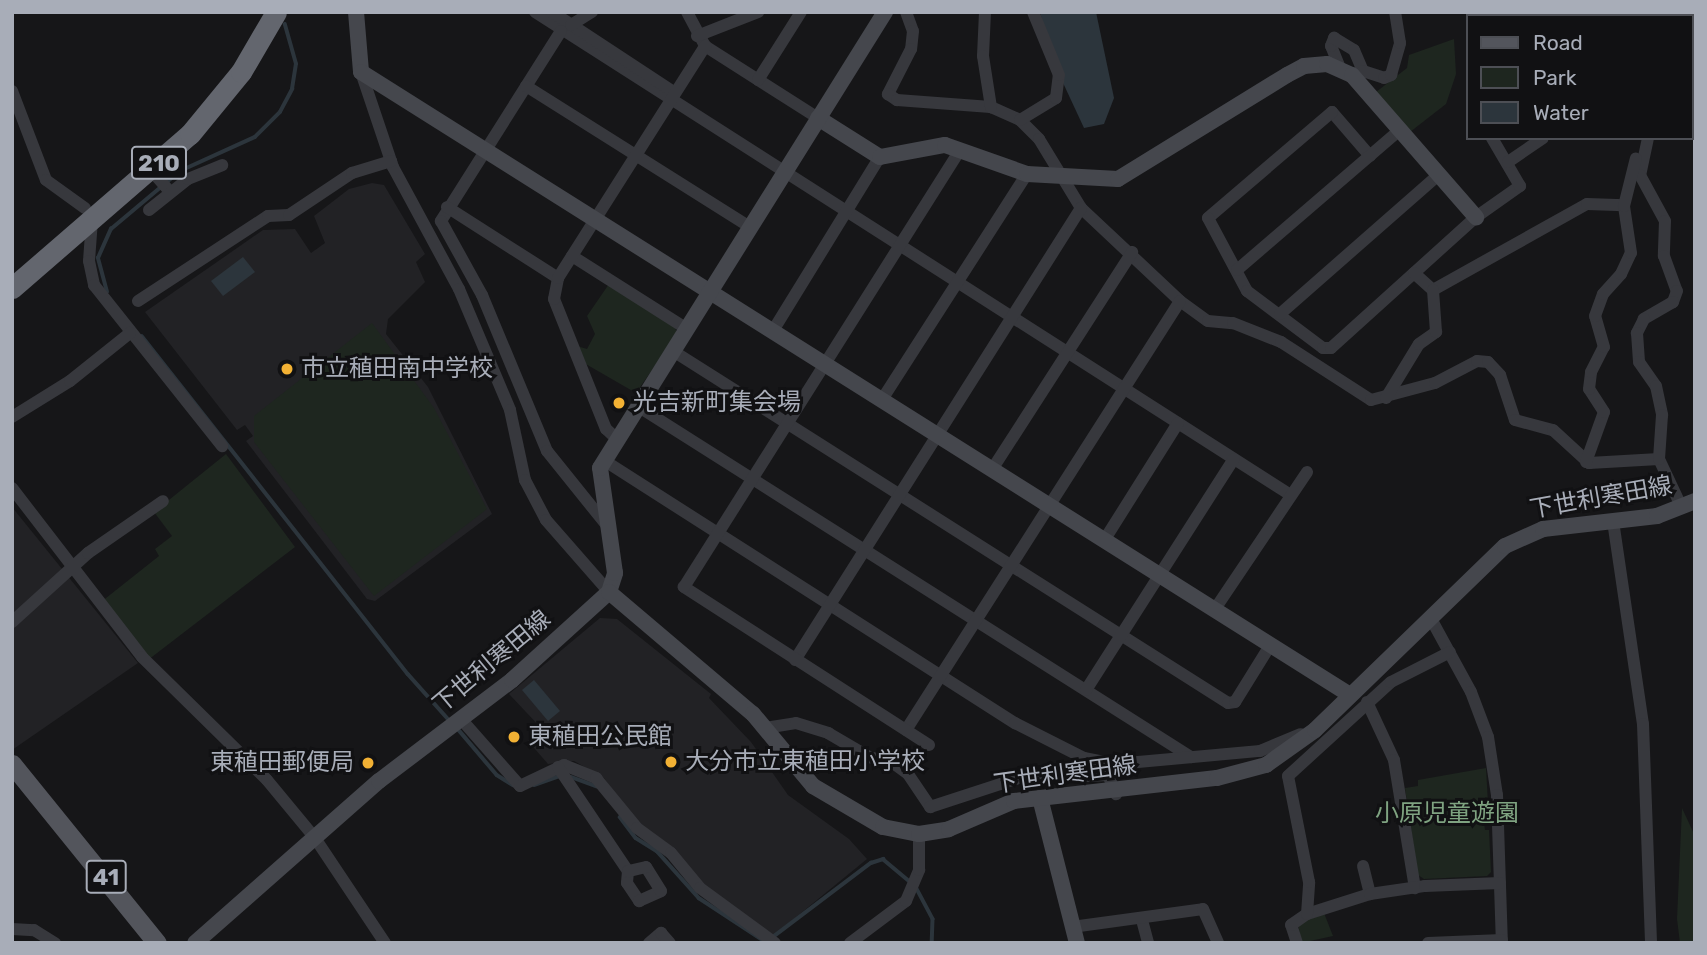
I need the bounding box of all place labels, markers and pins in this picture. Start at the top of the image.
place label: 市立稙田南中学校 [301,355,493,383]
marker: 市立稙田南中学校 [279,361,295,377]
place label: 光吉新町集会場 [633,389,801,417]
marker: 光吉新町集会場 [611,395,627,411]
place label: 東稙田公民館 [528,723,672,751]
marker: 東稙田公民館 [506,729,522,745]
place label: 大分市立東稙田小学校 [685,748,925,776]
place label: 東稙田郵便局 [210,749,354,777]
marker: 大分市立東稙田小学校 [663,754,679,770]
marker: 東稙田郵便局 [360,755,376,771]

